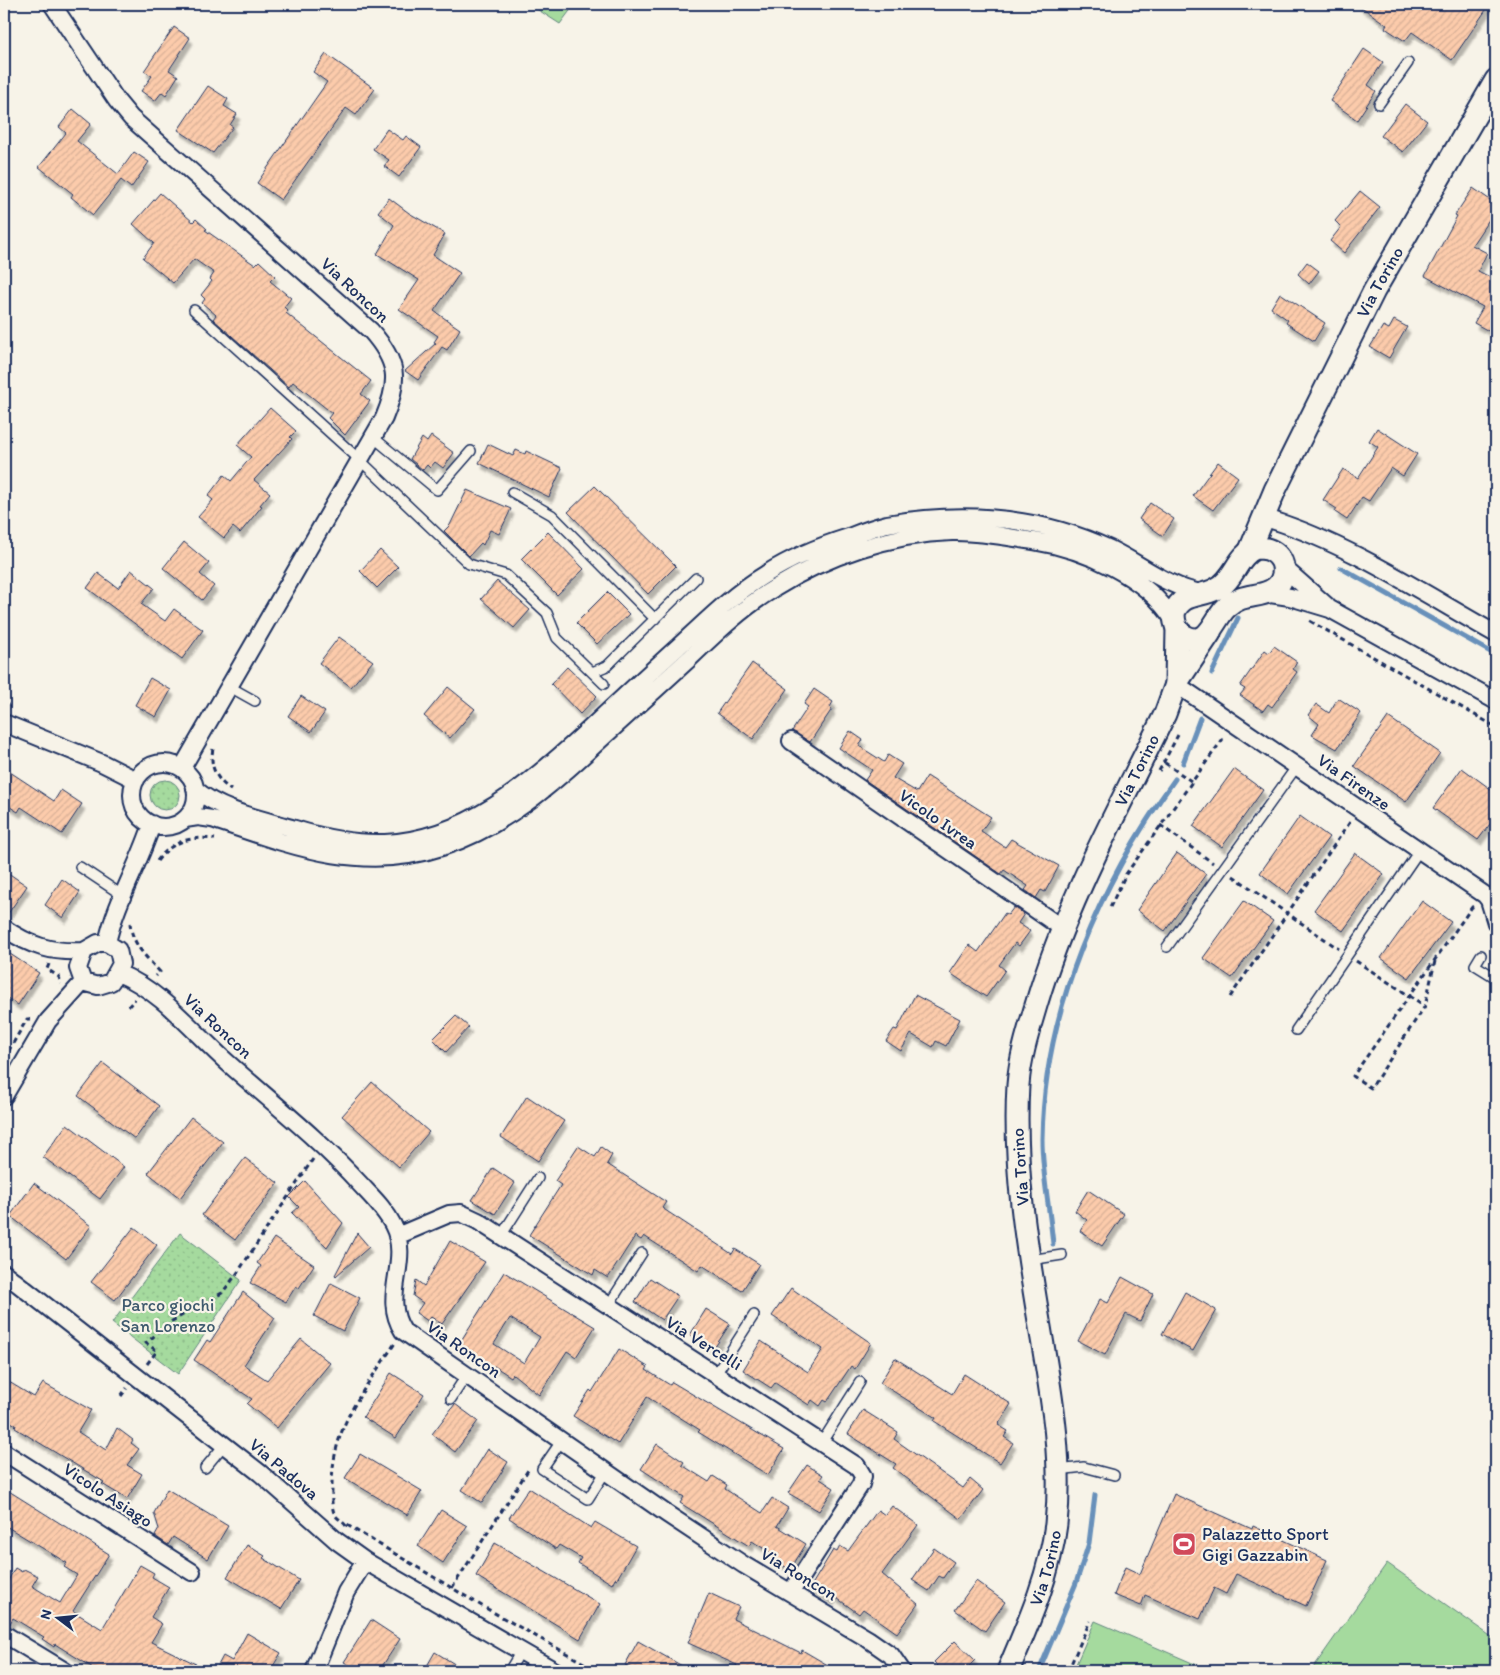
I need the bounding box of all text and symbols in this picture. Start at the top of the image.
street label: Via Torino [1352,242,1408,321]
street label: Via Roncon [316,253,394,327]
street label: Via Torino [1110,731,1164,810]
street label: Via Firenze [1313,749,1395,815]
street label: Vicolo Ivrea [895,784,982,854]
street label: Via Roncon [179,989,257,1063]
street label: Via Torino [1006,1127,1034,1207]
park label: Parco giochi San Lorenzo [120,1294,216,1337]
street label: Via Vercelli [662,1311,746,1375]
street label: Via Roncon [422,1315,506,1383]
street label: Via Padova [245,1434,323,1505]
street label: Vicolo Asiago [59,1458,157,1532]
place label: Palazzetto Sport Gigi Gazzabin [1202,1523,1329,1566]
street label: Via Torino [1025,1528,1066,1609]
sports icon: Palazzetto Sport Gigi Gazzabin [1171,1531,1197,1557]
street label: Via Roncon [756,1542,842,1606]
north arrow [32,1592,82,1642]
text: N [37,1608,55,1621]

